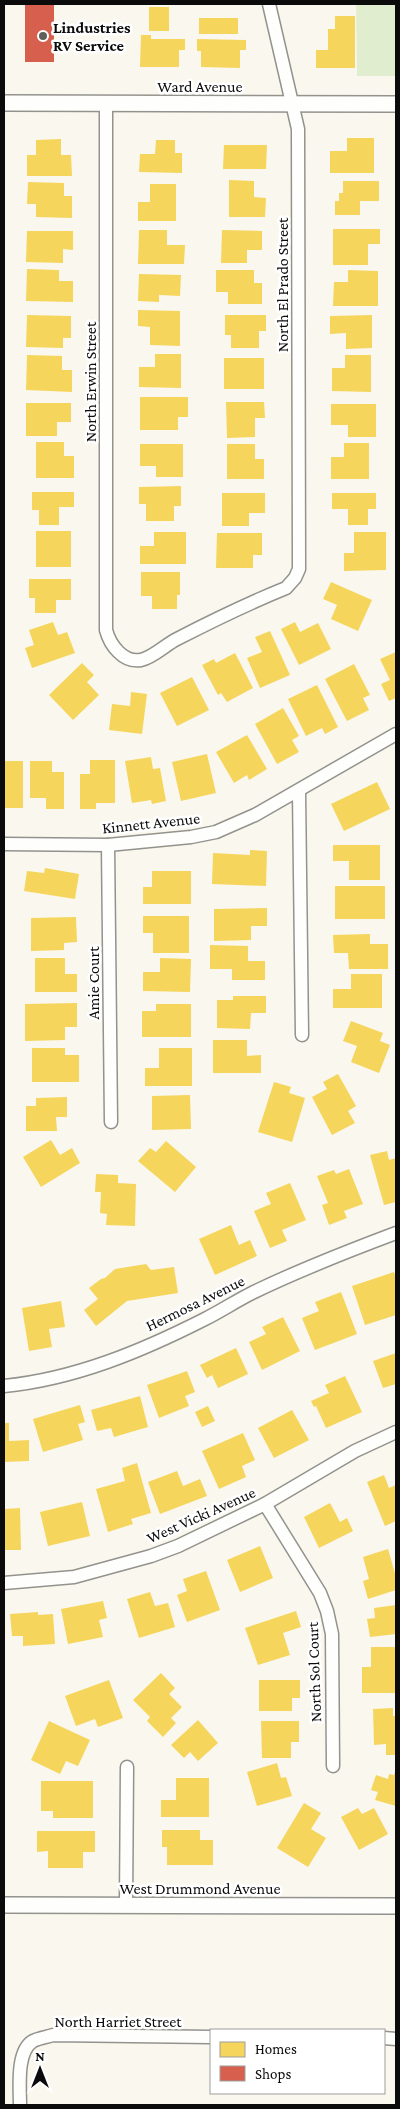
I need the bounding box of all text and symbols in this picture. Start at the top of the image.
place label: Lindustries RV Service [53,19,131,54]
marker: Lindustries RV Service [37,30,49,42]
street label: Ward Avenue [157,78,243,95]
street label: North El Prado Street [274,217,291,352]
street label: North Erwin Street [82,321,99,442]
street label: Kinnett Avenue [101,809,201,837]
street label: Amie Court [85,946,102,1019]
street label: Hermosa Avenue [143,1272,247,1334]
street label: West Vicki Avenue [144,1483,258,1547]
street label: North Sol Court [304,1621,324,1722]
street label: West Drummond Avenue [119,1880,281,1897]
street label: North Harriet Street [54,2013,182,2030]
legend [210,2029,385,2094]
text: Homes [255,2041,297,2057]
north arrow [15,2044,65,2094]
text: N [35,2048,45,2064]
text: Shops [255,2066,291,2083]

